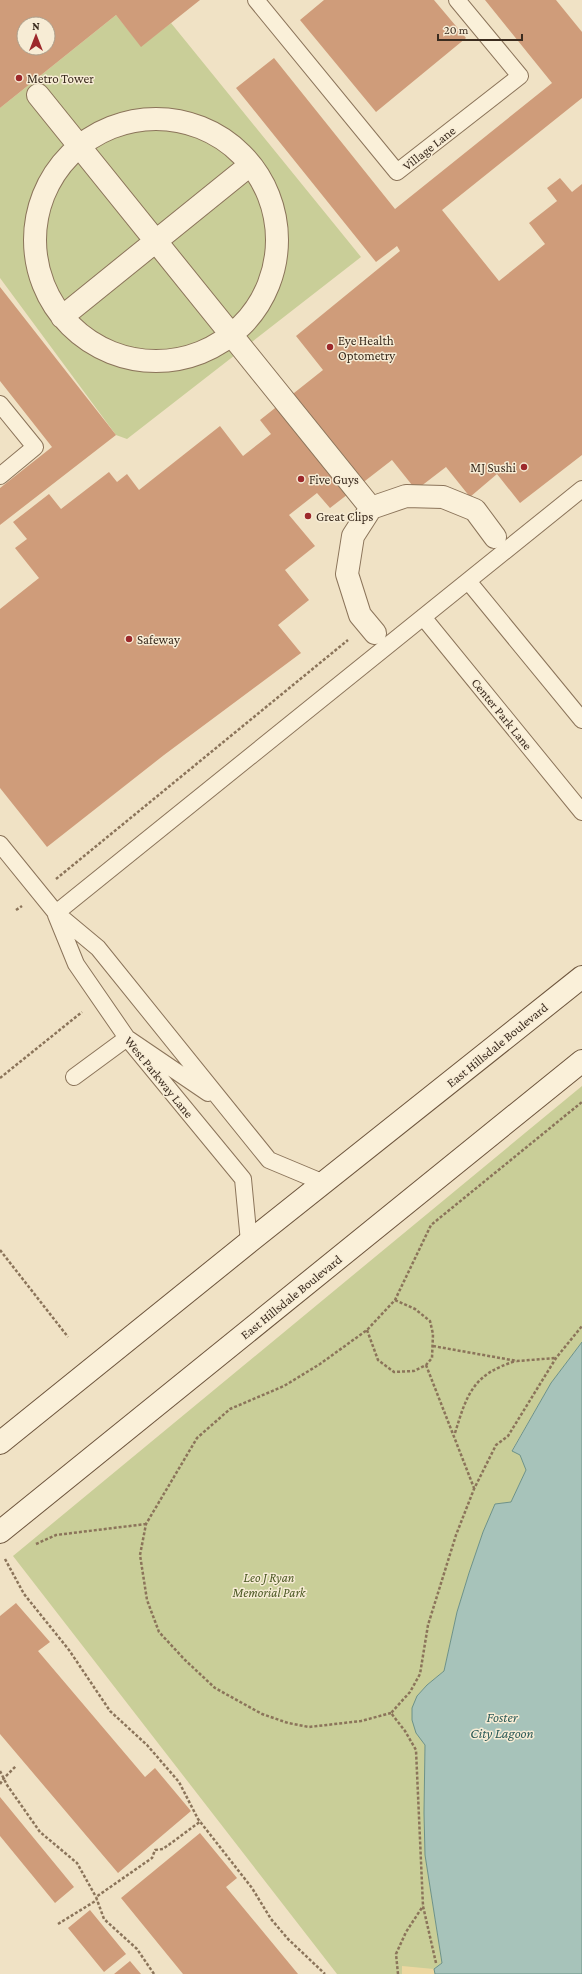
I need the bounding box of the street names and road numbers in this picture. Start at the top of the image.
street label: Village Lane [400,123,459,173]
street label: Center Park Lane [468,675,536,753]
street label: East Hillsdale Boulevard [443,999,551,1090]
street label: West Parkway Lane [121,1033,197,1121]
street label: East Hillsdale Boulevard [237,1251,345,1342]

